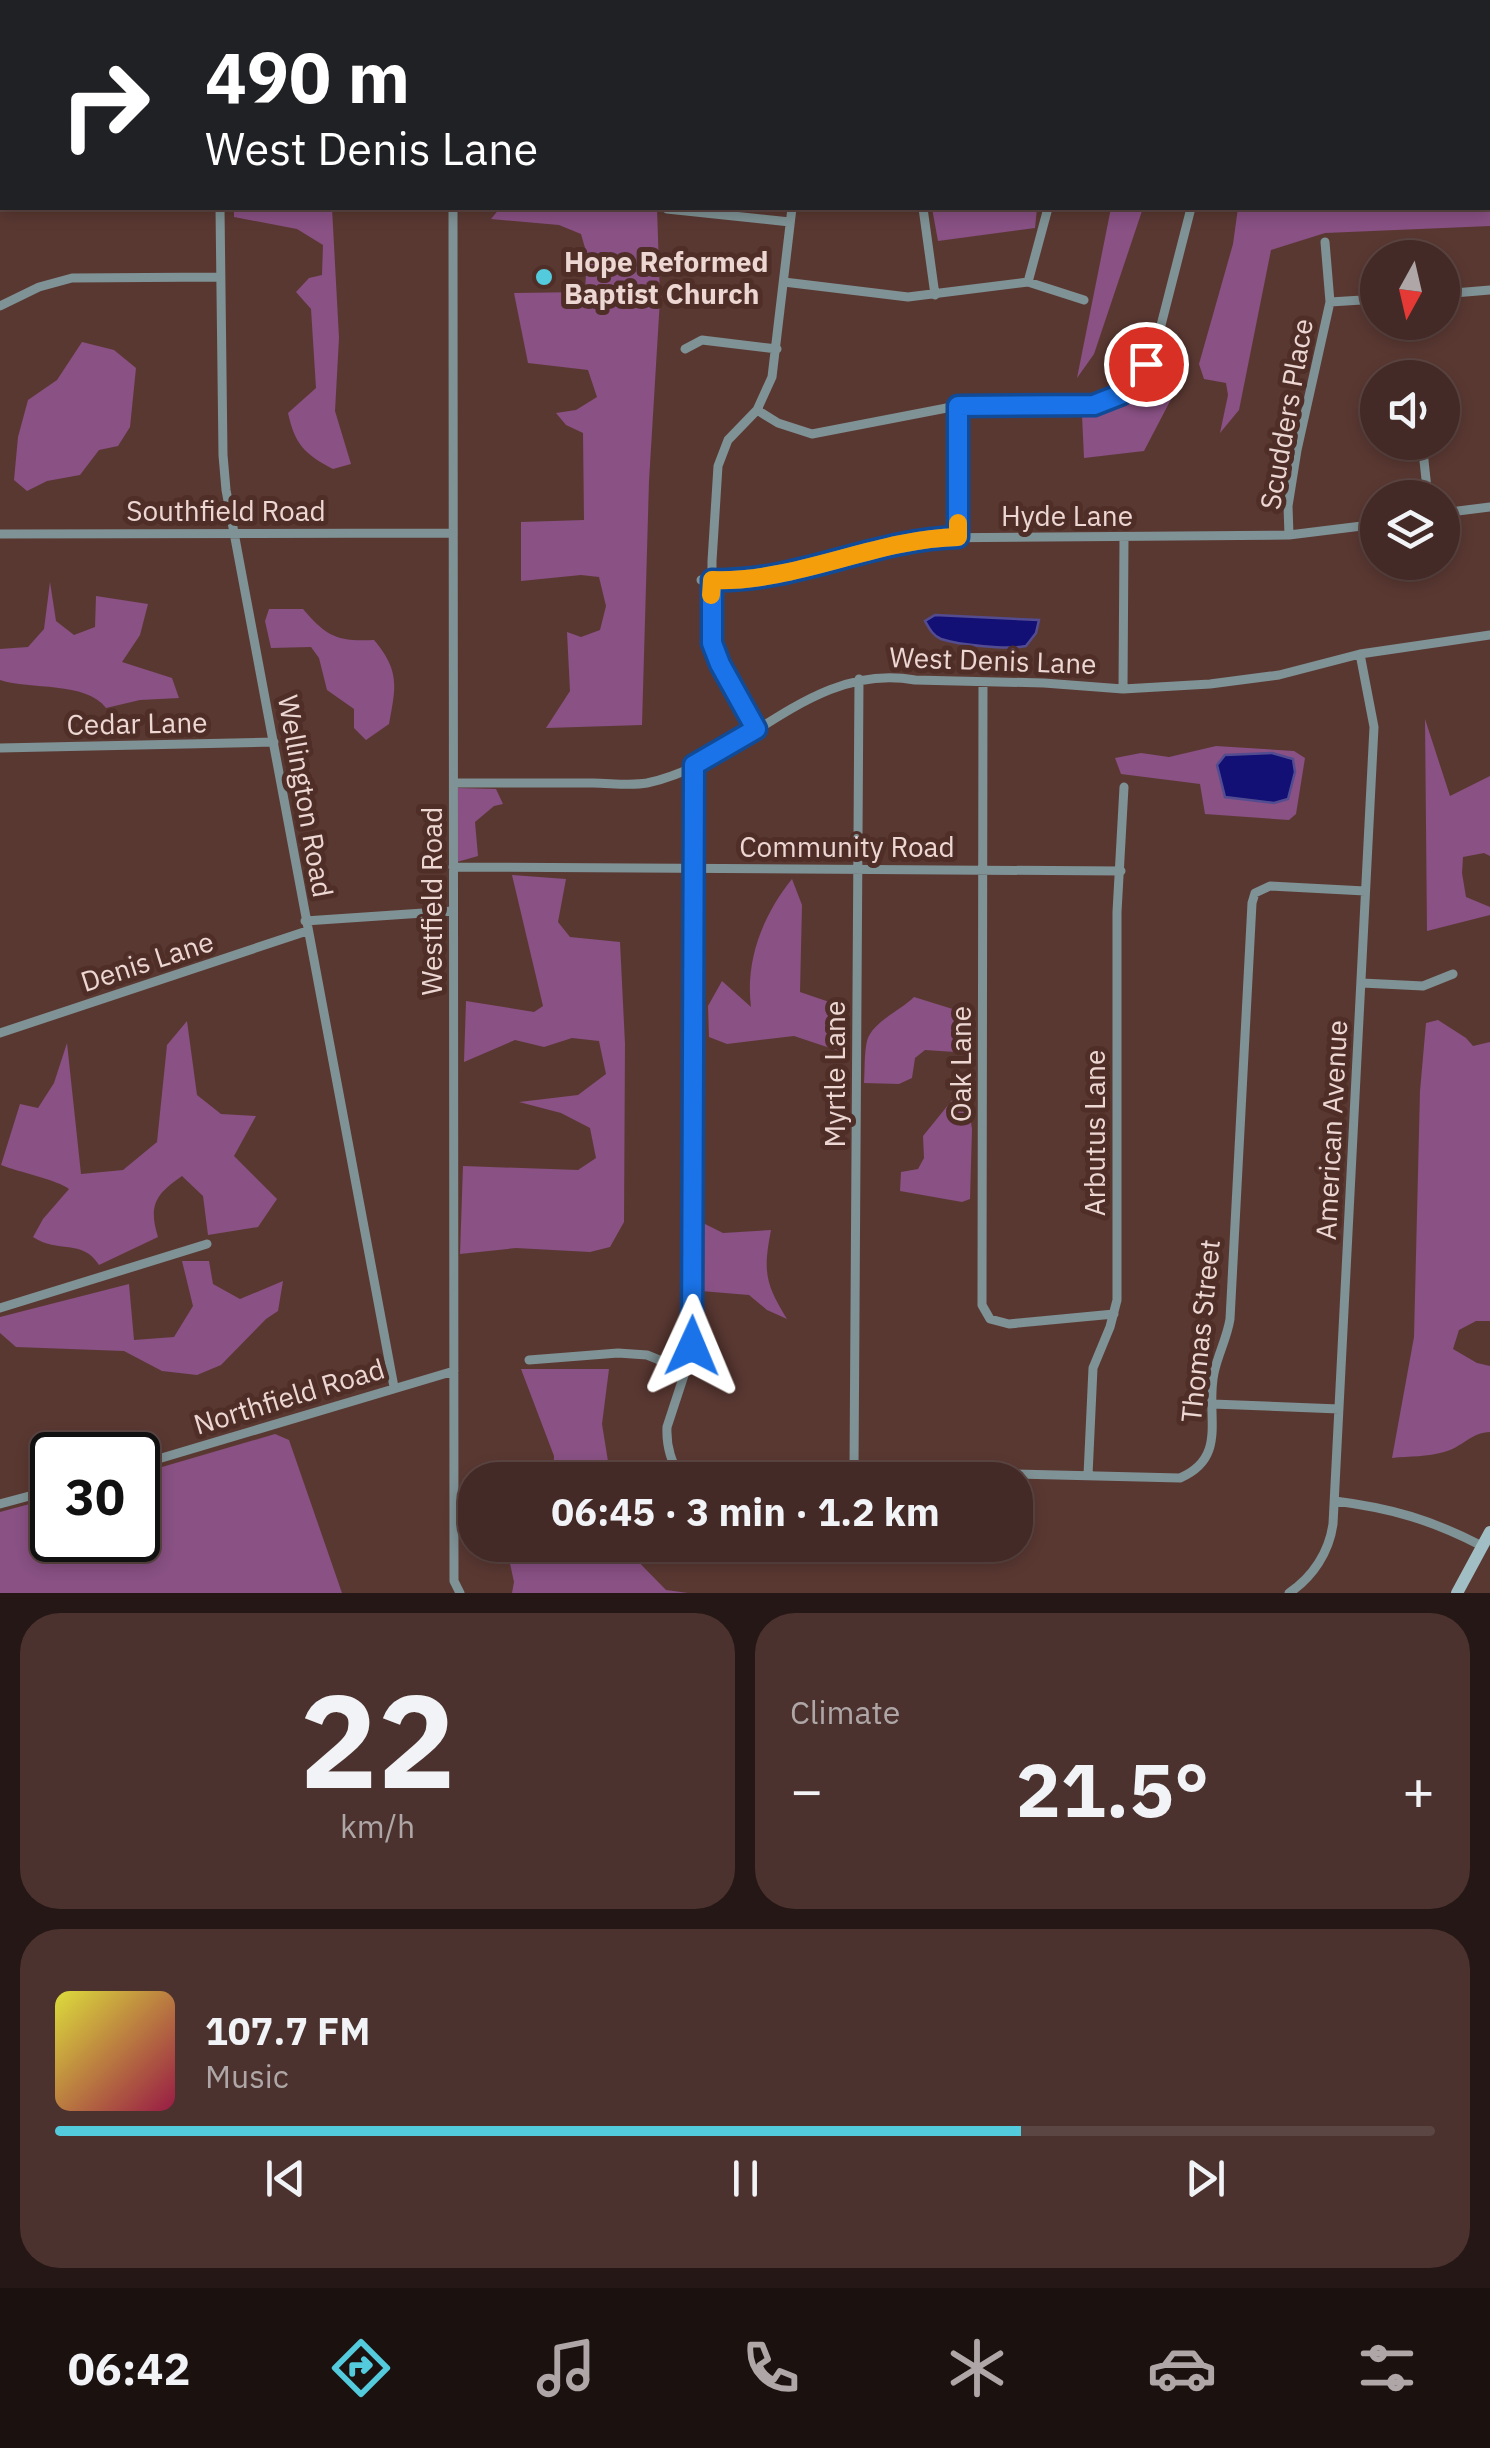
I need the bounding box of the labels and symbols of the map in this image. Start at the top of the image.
north arrow [1360,240,1460,340]
place label: Hope Reformed Baptist Church [564,243,769,312]
marker: Hope Reformed Baptist Church [533,266,555,288]
street label: Scudders Place [1251,316,1321,512]
pin [1104,322,1189,407]
street label: Southfield Road [126,492,326,529]
street label: Hyde Lane [1001,497,1133,534]
street label: West Denis Lane [889,638,1097,682]
street label: Wellington Road [270,692,342,900]
street label: Cedar Lane [66,703,208,743]
street label: Westfield Road [413,807,450,995]
street label: Community Road [739,828,955,865]
street label: Denis Lane [76,922,218,1000]
street label: Myrtle Lane [816,1001,853,1147]
street label: Oak Lane [942,1006,979,1122]
street label: American Avenue [1307,1019,1355,1241]
street label: Arbutus Lane [1076,1050,1113,1216]
street label: Thomas Street [1172,1238,1228,1424]
position arrow [640,1294,744,1398]
street label: Northfield Road [189,1349,389,1443]
speed limit sign: 30 [30,1432,160,1562]

